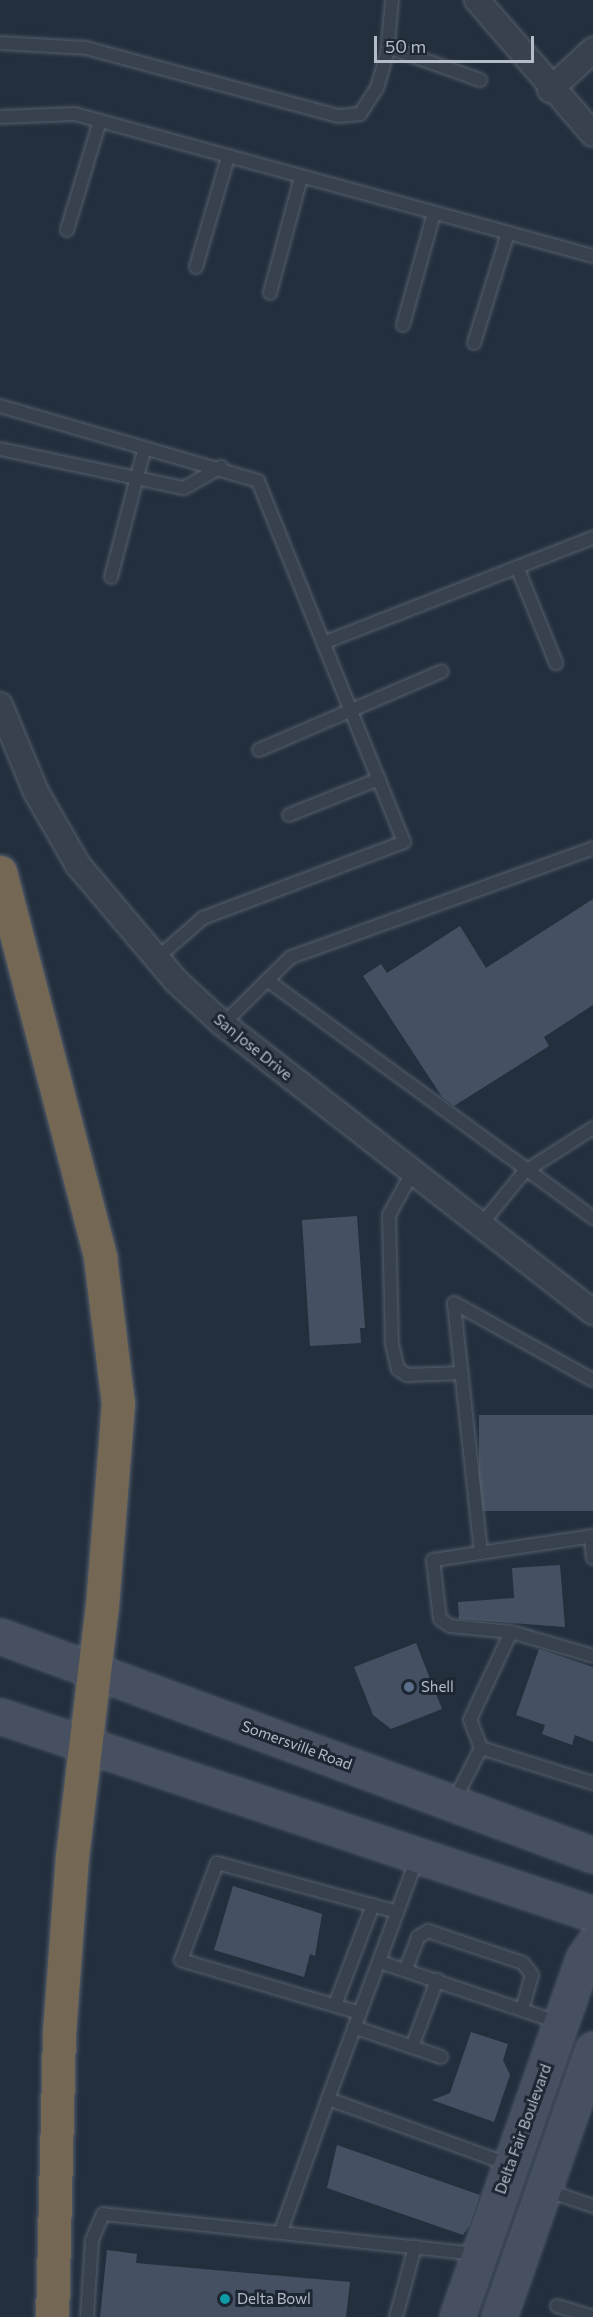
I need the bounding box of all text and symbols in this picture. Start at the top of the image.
scale bar [377,24,538,62]
text: 50 m [385,35,426,57]
street label: San Jose Drive [210,1010,296,1084]
place label: Shell [421,1678,454,1696]
marker: Shell [402,1680,416,1694]
street label: Somersville Road [239,1717,355,1773]
street label: Delta Fair Boulevard [491,2062,555,2196]
place label: Delta Bowl [237,2290,311,2308]
marker: Delta Bowl [218,2292,232,2306]

